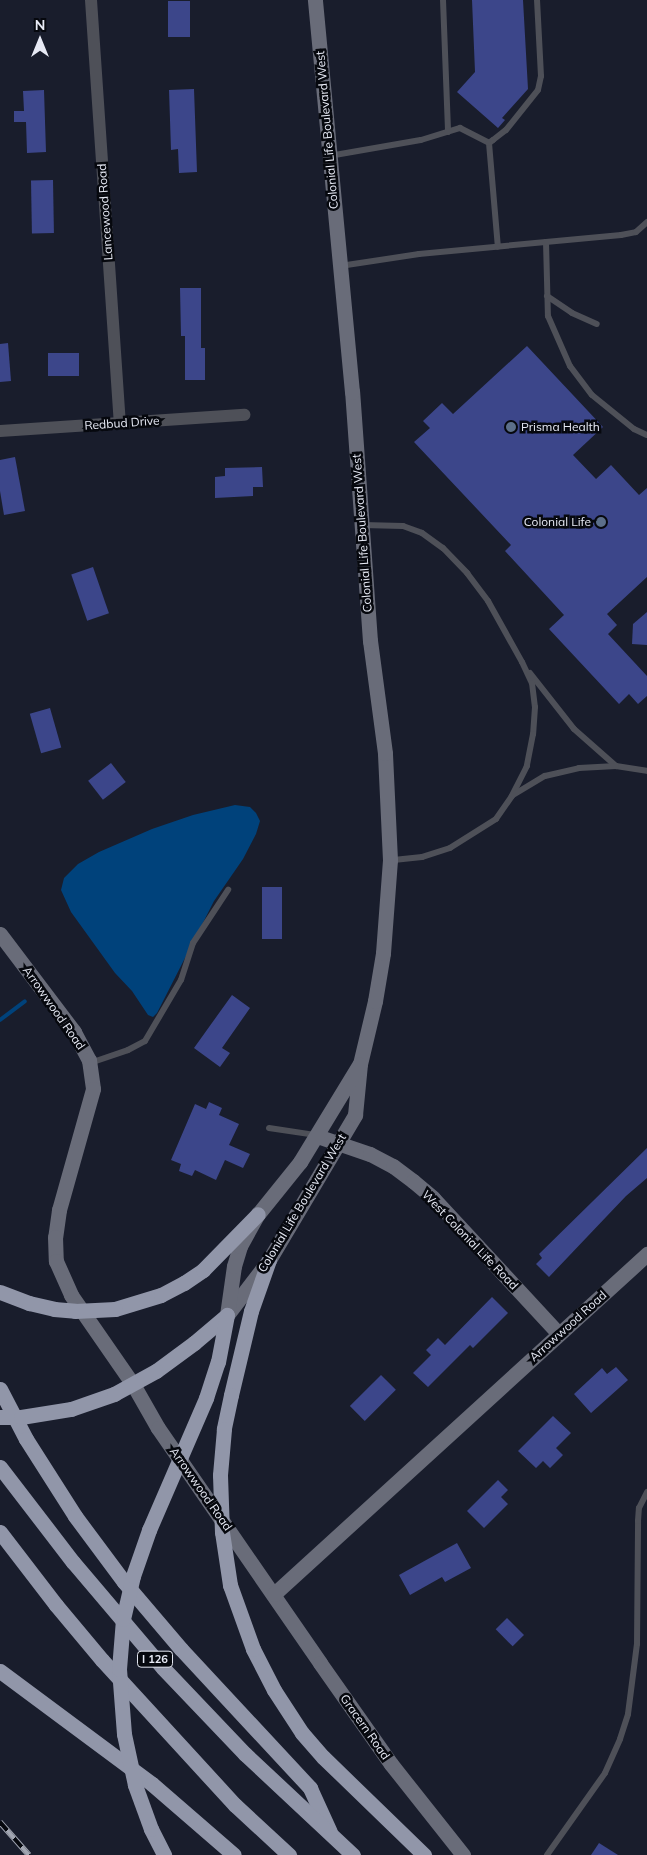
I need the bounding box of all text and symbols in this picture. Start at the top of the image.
north arrow [15,15,65,65]
text: N [35,16,45,34]
street label: Colonial Life Boulevard West [313,50,341,210]
street label: Lancewood Road [94,163,116,261]
street label: Redbud Drive [84,413,160,433]
place label: Prisma Health [521,420,600,434]
marker: Prisma Health [505,421,517,433]
street label: Colonial Life Boulevard West [349,453,375,613]
place label: Colonial Life [524,515,591,529]
marker: Colonial Life [595,516,607,528]
street label: Arrowwood Road [20,963,88,1053]
street label: Colonial Life Boulevard West [255,1131,349,1275]
street label: West Colonial Life Road [419,1187,521,1293]
street label: Arrowwood Road [527,1288,609,1364]
street label: Arrowwood Road [167,1444,235,1534]
road number: I 126 [136,1650,174,1668]
street label: Gracern Road [337,1692,393,1762]

